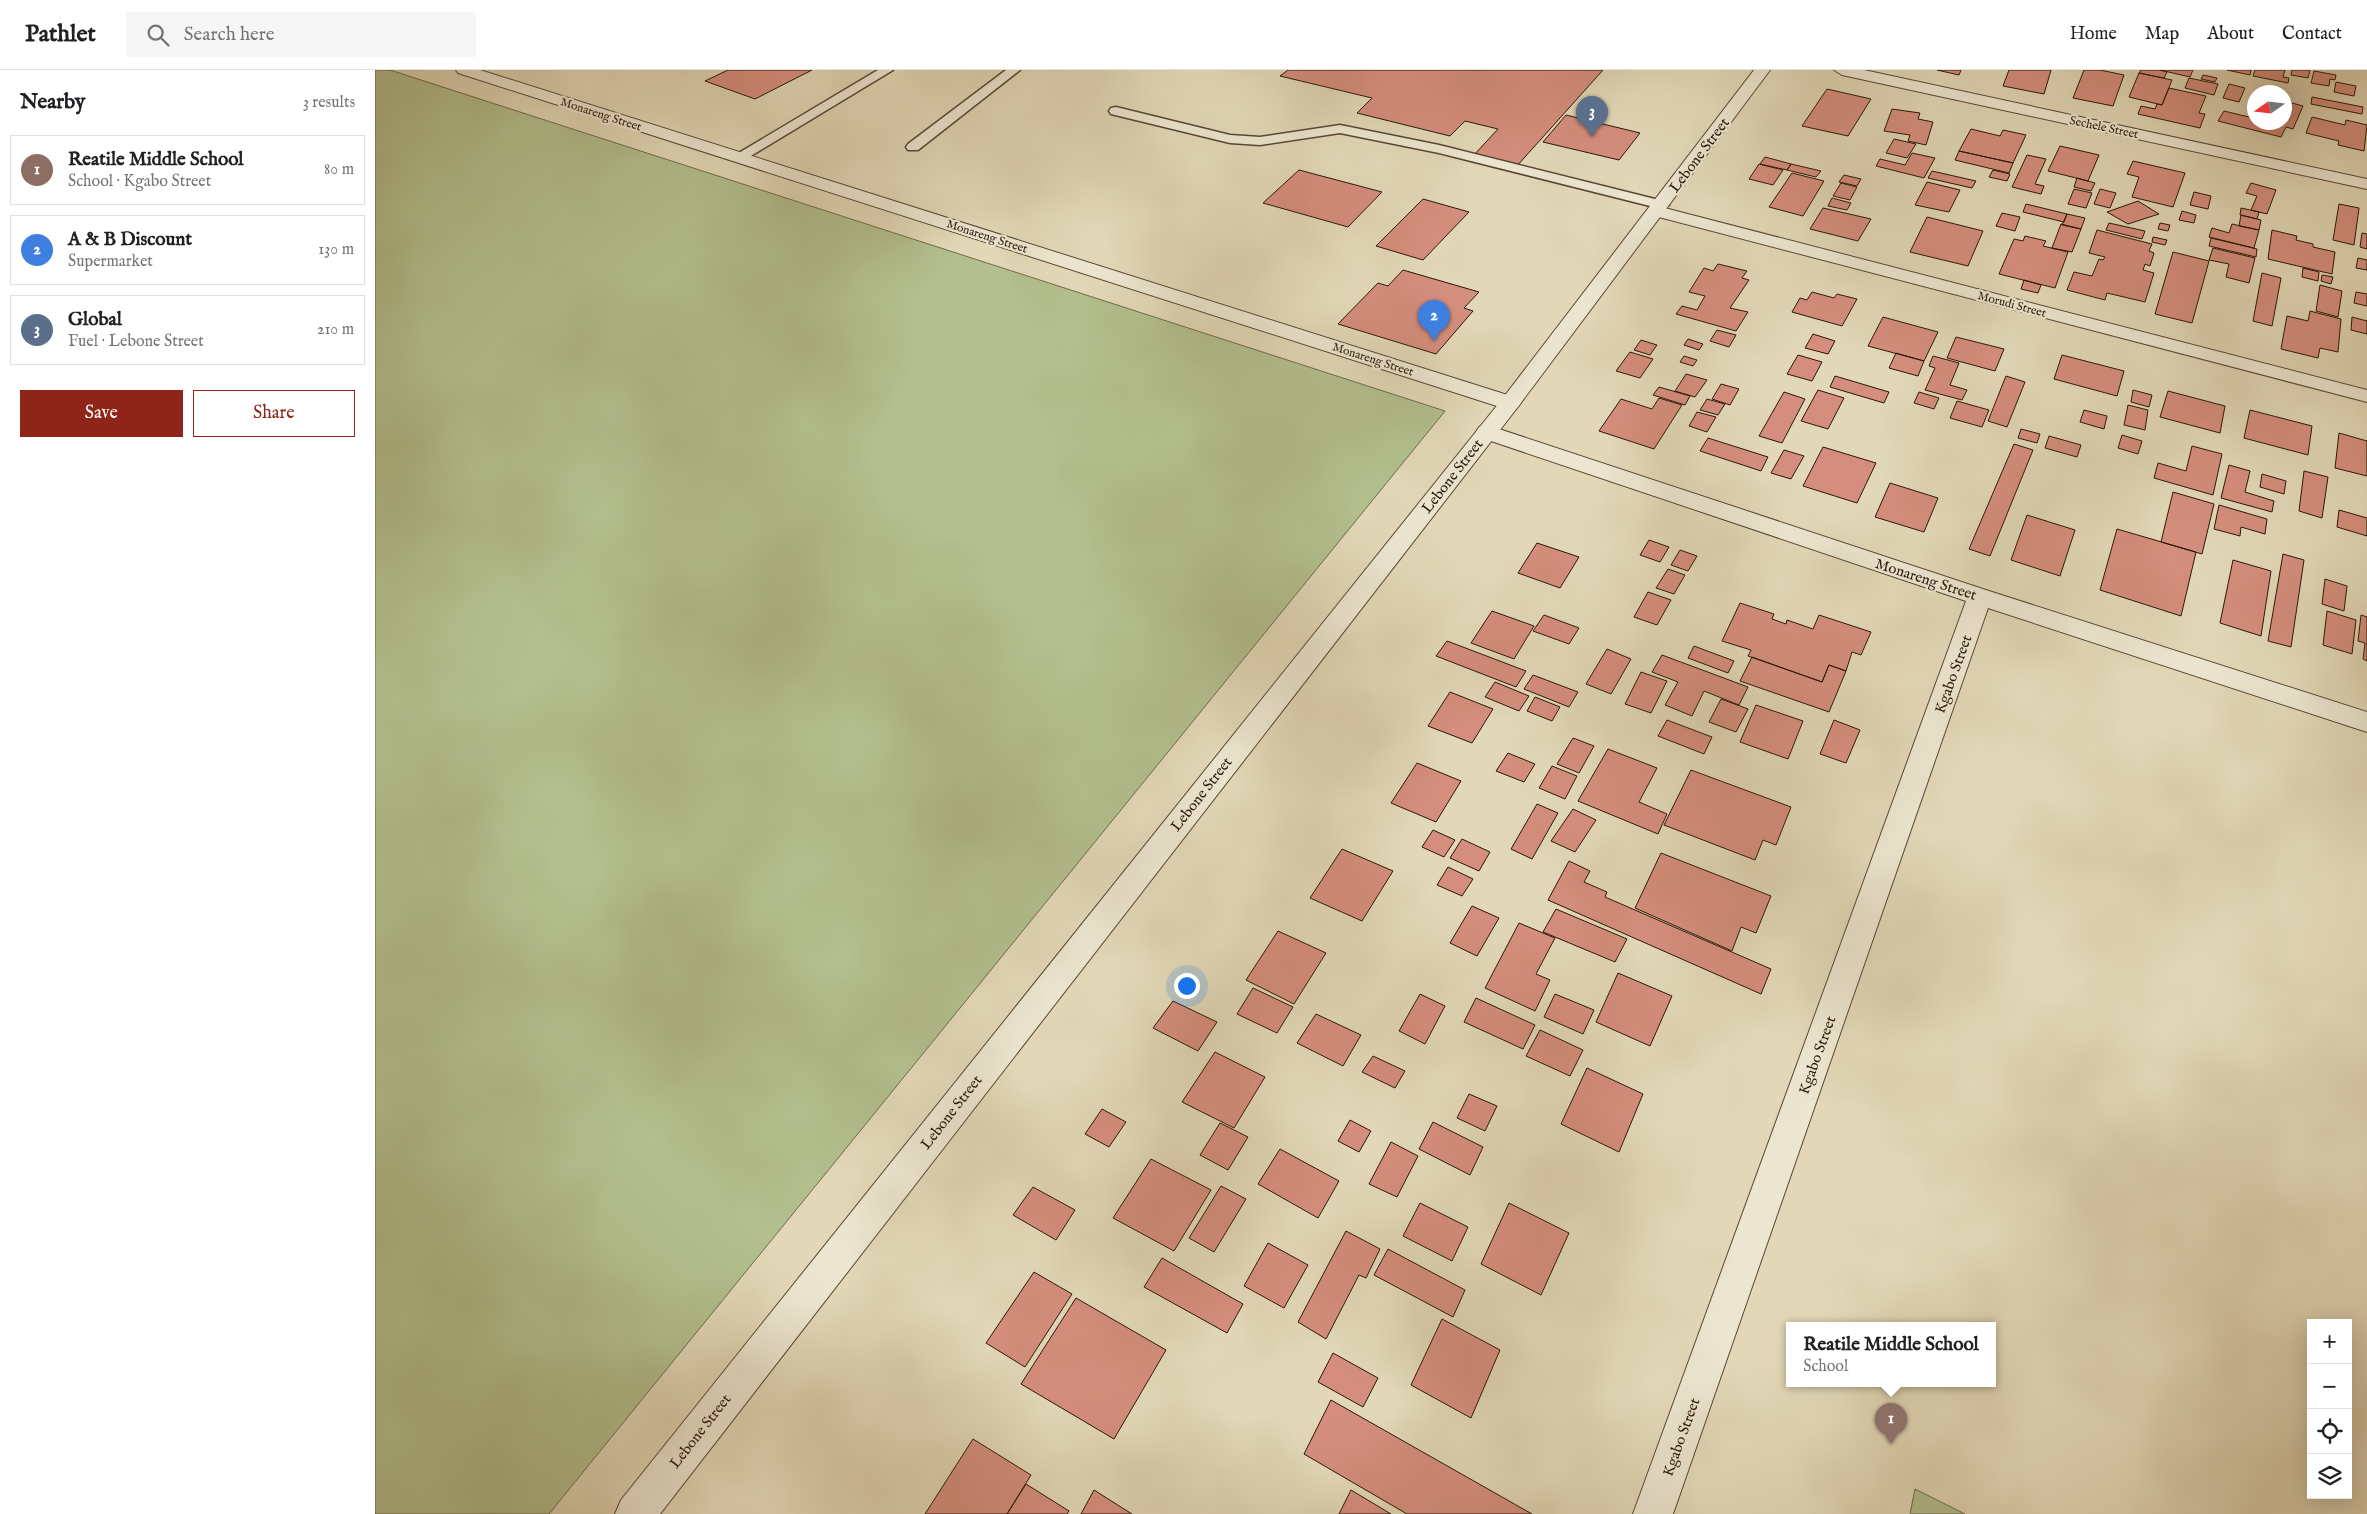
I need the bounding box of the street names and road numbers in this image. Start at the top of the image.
street label: Monareng Street [558,94,643,135]
street label: Sechele Street [2068,113,2140,142]
street label: Lebone Street [1665,114,1734,197]
street label: Monareng Street [944,216,1029,257]
street label: Morudi Street [1976,288,2048,321]
street label: Monareng Street [1330,339,1415,380]
street label: Lebone Street [1417,435,1487,517]
street label: Monareng Street [1873,554,1979,605]
street label: Kgabo Street [1930,632,1976,716]
street label: Lebone Street [1166,753,1236,835]
street label: Kgabo Street [1794,1013,1840,1097]
street label: Lebone Street [916,1071,986,1153]
street label: Lebone Street [665,1390,735,1472]
street label: Kgabo Street [1658,1395,1704,1479]

